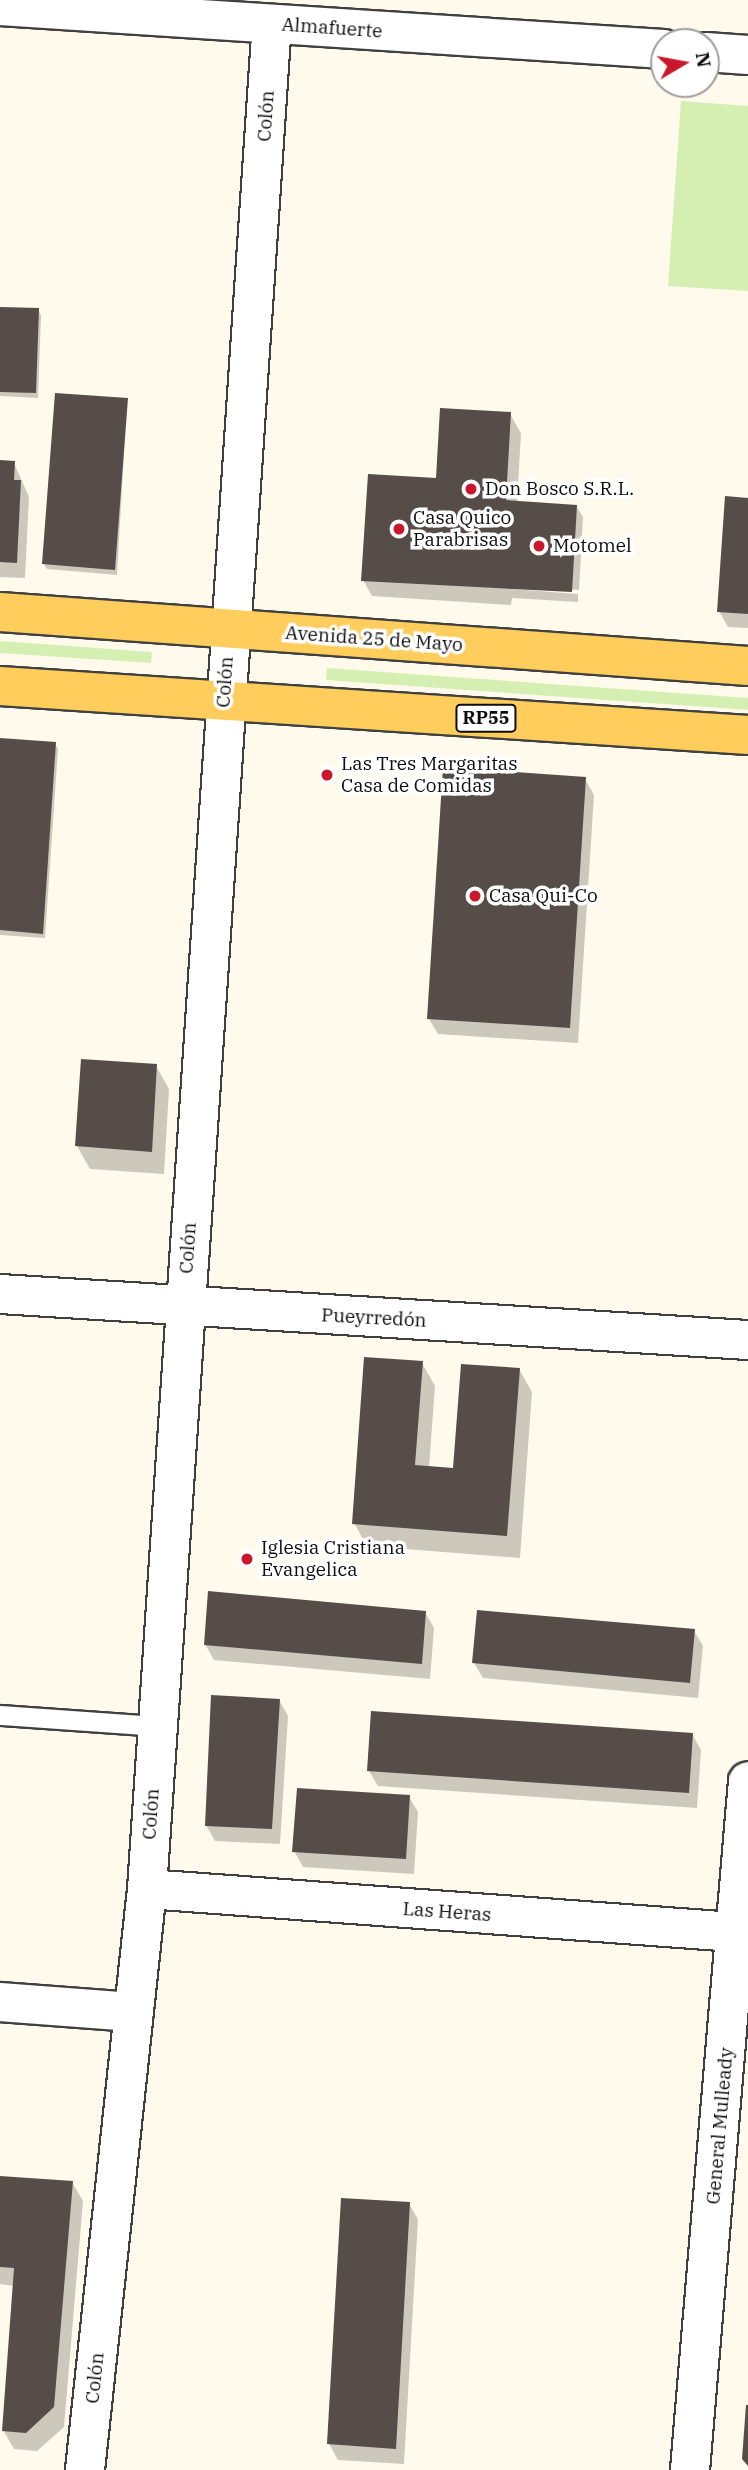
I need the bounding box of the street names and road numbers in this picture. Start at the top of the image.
street label: Almafuerte [281,13,383,43]
street label: Colón [253,90,279,142]
street label: Avenida 25 de Mayo [284,621,464,657]
street label: Colón [212,656,238,708]
road number: RP55 [454,704,518,732]
street label: Colón [175,1222,201,1274]
street label: Pueyrredón [321,1304,427,1332]
street label: Colón [138,1788,164,1840]
street label: Las Heras [402,1898,492,1926]
street label: General Mulleady [702,2047,738,2205]
street label: Colón [81,2351,109,2405]

